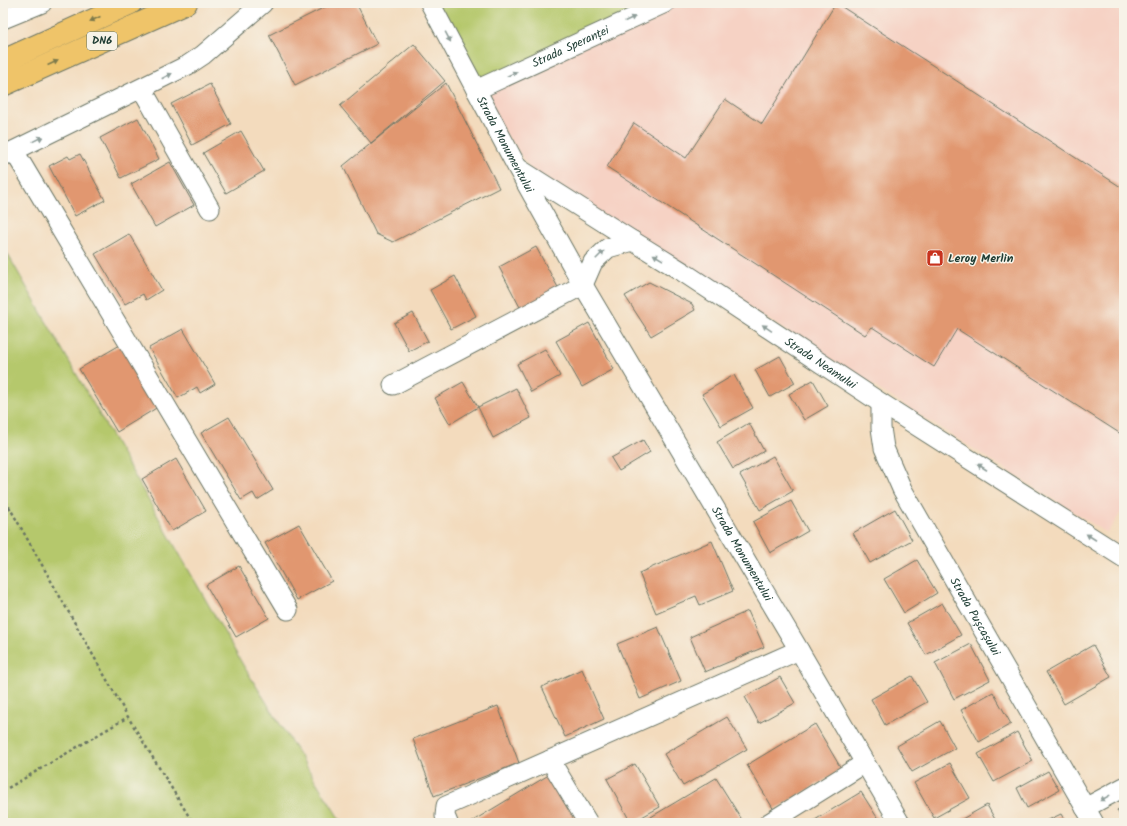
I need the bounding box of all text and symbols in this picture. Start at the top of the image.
one-way arrow [90,16,101,22]
one-way arrow [624,16,635,22]
street label: Strada Speranței [529,20,613,73]
road number: DN6 [87,32,117,50]
one-way arrow [445,32,451,43]
one-way arrow [47,60,59,66]
one-way arrow [506,71,517,77]
one-way arrow [162,73,173,79]
street label: Strada Monumentului [471,92,540,197]
one-way arrow [32,136,44,142]
shop icon: Leroy Merlin [925,248,945,268]
place label: Leroy Merlin [948,249,1014,268]
one-way arrow [596,250,605,260]
one-way arrow [652,253,664,260]
one-way arrow [761,324,773,331]
street label: Strada Neamului [781,332,861,395]
one-way arrow [977,463,987,471]
street label: Strada Monumentului [706,502,778,606]
one-way arrow [1086,533,1096,541]
street label: Strada Pușcașului [945,574,1006,660]
one-way arrow [1099,794,1111,801]

